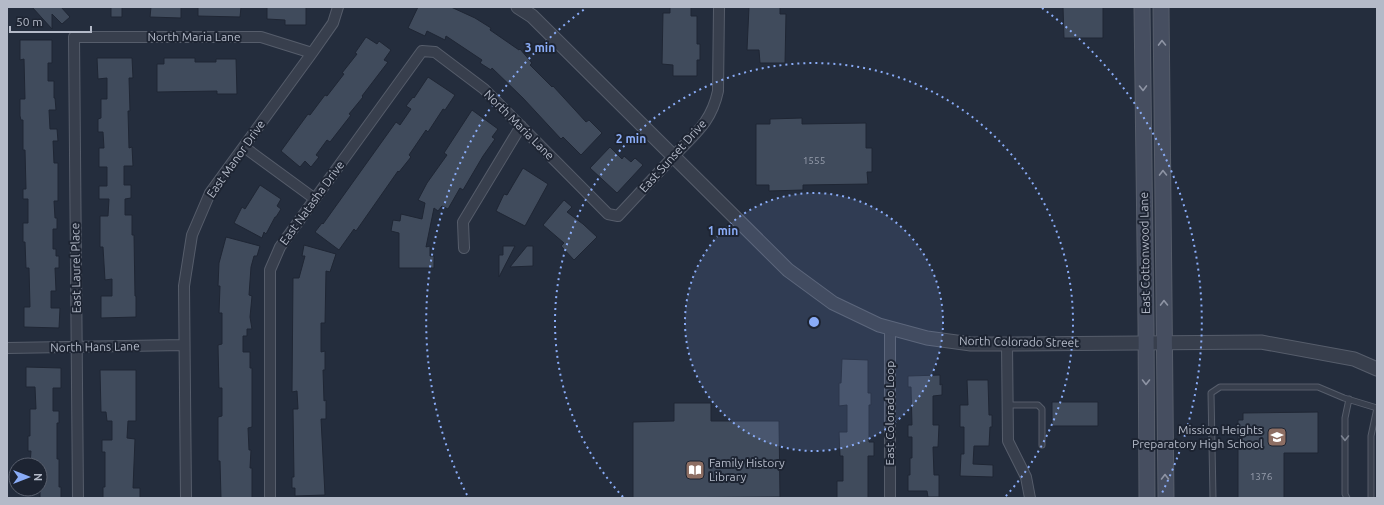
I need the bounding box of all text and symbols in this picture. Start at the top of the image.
scale bar [10,8,91,34]
text: 50 m [16,15,43,28]
street label: North Maria Lane [147,30,241,43]
one-way arrow [1158,40,1166,46]
text: 3 min [525,41,555,54]
one-way arrow [1139,85,1147,91]
street label: North Maria Lane [482,87,557,162]
street label: East Manor Drive [204,117,267,200]
street label: East Sunset Drive [637,117,709,195]
text: 2 min [616,132,646,145]
house number: 1555 [803,155,825,166]
street label: East Natasha Drive [277,158,346,247]
one-way arrow [1159,170,1167,176]
street label: East Cottonwood Lane [1137,192,1152,314]
street label: East Laurel Place [68,223,83,313]
text: 1 min [708,224,738,237]
one-way arrow [1160,300,1168,306]
centre of rings [807,315,821,329]
street label: North Colorado Street [959,334,1079,349]
street label: North Hans Lane [50,339,140,354]
street label: East Colorado Loop [883,361,896,465]
one-way arrow [1142,379,1150,385]
place label: Mission Heights Preparatory High School [1132,423,1263,450]
school or university icon: Mission Heights Preparatory High School [1266,426,1288,448]
one-way arrow [1341,435,1349,441]
place label: Family History Library [709,456,785,483]
north arrow [8,457,48,497]
library icon: Family History Library [684,459,706,481]
house number: 1376 [1250,471,1273,482]
text: N [32,473,44,481]
one-way arrow [1161,474,1170,480]

